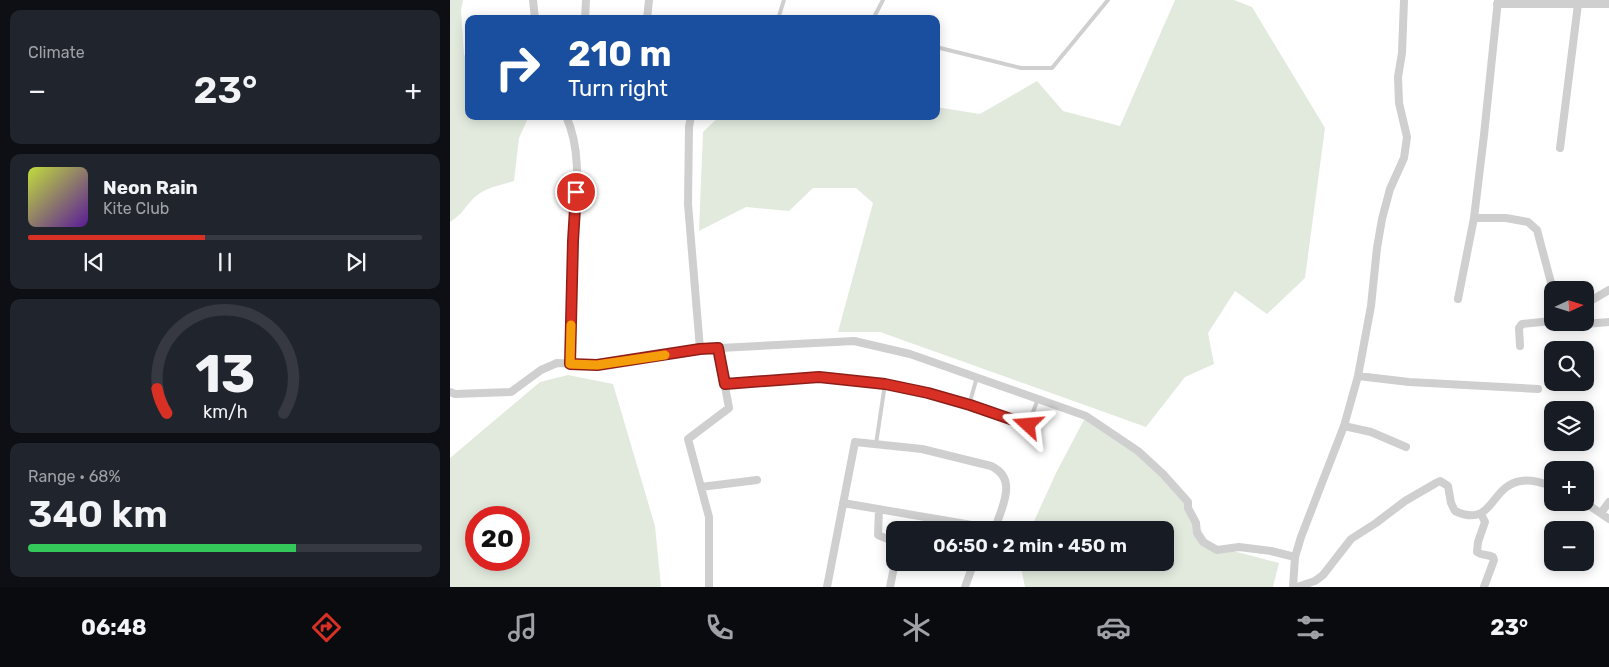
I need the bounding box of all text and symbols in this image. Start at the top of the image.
text: 210 m [568,33,671,75]
icon: right [485,35,550,100]
text: Climate [28,43,85,62]
text: 23° [193,67,257,113]
text: − [28,74,46,107]
text: + [405,74,422,107]
text: Turn right [568,75,668,102]
pin [555,171,597,213]
text: Neon Rain [103,176,198,199]
icon: arrive [562,178,590,206]
text: Kite Club [103,199,169,218]
icon: previous [80,248,108,276]
icon: pause [211,248,239,276]
icon: next [342,248,370,276]
north arrow [1544,281,1594,331]
map controls [1544,281,1594,571]
button: search [1544,341,1594,391]
text: 13 [195,343,255,405]
position arrow [1001,398,1053,450]
text: km/h [203,401,247,422]
button: layers [1544,401,1594,451]
button: + [1544,461,1594,511]
text: Range · 68% [28,467,121,486]
text: 340 km [28,491,168,537]
speed limit sign: 20 [465,506,530,571]
button: − [1544,521,1594,571]
text: 06:50 · 2 min · 450 m [933,534,1127,557]
icon: directions [309,610,344,645]
icon: music [505,610,540,645]
icon: phone [702,610,737,645]
icon: climate [899,610,934,645]
icon: car [1096,610,1131,645]
icon: filters [1293,610,1328,645]
text: 06:48 [81,614,147,641]
text: 23° [1490,614,1528,641]

